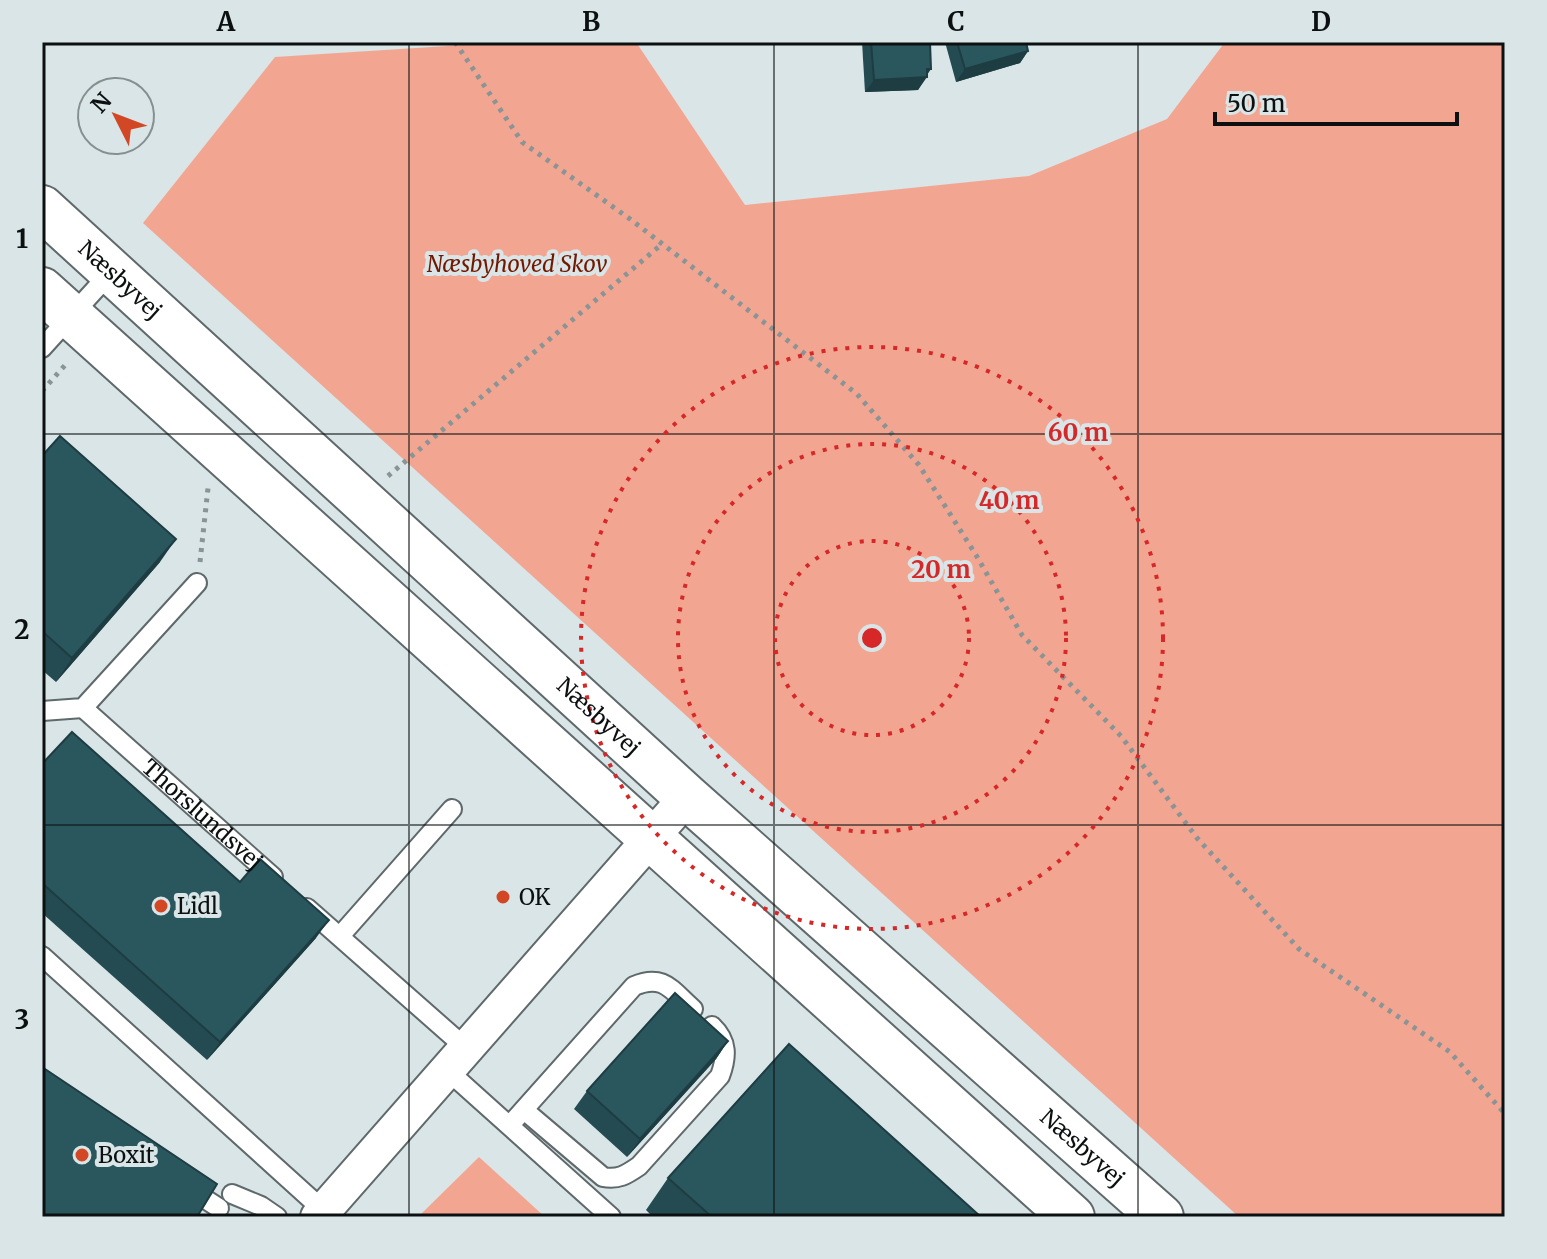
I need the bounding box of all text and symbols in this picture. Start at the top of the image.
text: A [216,5,236,38]
text: B [582,5,600,38]
text: C [947,5,965,38]
text: D [1311,5,1331,38]
north arrow [76,76,156,156]
scale bar [1215,76,1457,126]
text: N [85,86,118,118]
text: 50 m [1227,88,1286,119]
text: 1 [16,222,28,255]
street label: Næsbyvej [73,234,168,325]
park label: Næsbyhoved Skov [427,250,608,278]
text: 60 m [1048,417,1108,448]
text: 40 m [979,485,1039,516]
text: 20 m [911,554,971,585]
text: 2 [14,613,30,646]
centre of rings [858,624,886,652]
street label: Næsbyvej [551,671,646,762]
street label: Thorslundsvej [136,753,269,875]
place label: OK [519,883,550,911]
marker: OK [494,888,512,906]
place label: Lidl [177,892,218,920]
marker: Lidl [152,897,170,915]
text: 3 [15,1003,29,1036]
street label: Næsbyvej [1035,1103,1131,1192]
place label: Boxit [98,1141,155,1169]
marker: Boxit [73,1146,91,1164]

